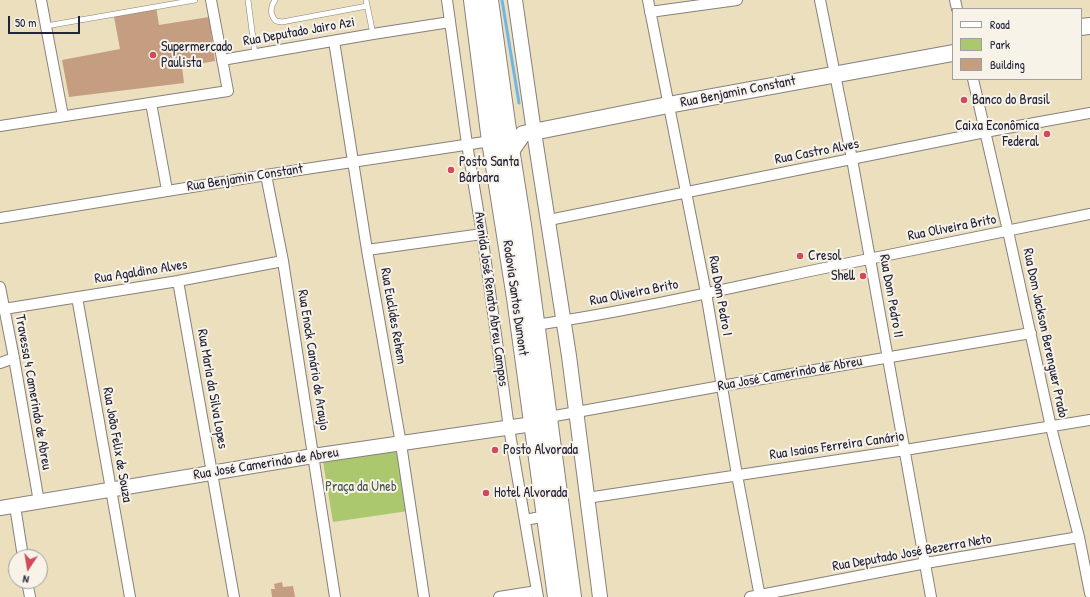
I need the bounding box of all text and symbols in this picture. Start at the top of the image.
scale bar [10,8,82,34]
legend [952,8,1082,80]
text: 50 m [15,14,36,31]
street label: Rua Deputado Jairo Azi [242,14,356,50]
text: Road [990,16,1010,33]
text: Park [990,36,1010,53]
place label: Supermercado Paulista [161,39,232,72]
marker: Supermercado Paulista [148,50,158,60]
text: Building [990,56,1025,73]
street label: Rua Benjamin Constant [679,73,797,111]
place label: Banco do Brasil [972,92,1050,108]
marker: Banco do Brasil [959,95,969,105]
place label: Caixa Econômica Federal [955,118,1039,150]
marker: Caixa Econômica Federal [1042,129,1052,139]
street label: Rua Castro Alves [773,136,861,168]
place label: Posto Santa Bárbara [459,154,519,186]
street label: Rua Benjamin Constant [186,161,304,195]
marker: Posto Santa Bárbara [446,165,456,175]
street label: Avenida José Renato Abreu Campos [470,211,512,387]
street label: Rua Oliveira Brito [906,211,998,245]
street label: Rodovia Santos Dumont [499,239,531,357]
street label: Rua Dom Jackson Berenguer Prado [1019,247,1071,419]
place label: Cresol [808,248,841,264]
marker: Cresol [795,251,805,261]
street label: Rua Dom Pedro II [875,253,907,339]
street label: Rua Dom Pedro I [705,255,735,337]
street label: Rua Agaldino Alves [93,256,189,288]
street label: Rua Euclides Rehem [376,267,410,365]
place label: Shell [831,268,855,284]
marker: Shell [858,271,868,281]
street label: Rua Oliveira Brito [588,276,680,310]
street label: Rua Enock Canário de Araujo [294,288,332,432]
street label: Travessa 4 Camerindo de Abreu [11,313,55,471]
street label: Rua Maria da Silva Lopes [193,328,231,450]
street label: Rua José Camerindo de Abreu [716,353,864,395]
street label: Rua João Felix de Souza [99,386,135,504]
street label: Rua Isaias Ferreira Canário [769,428,905,464]
place label: Posto Alvorada [503,442,578,458]
street label: Rua José Camerindo de Abreu [192,444,340,484]
marker: Posto Alvorada [490,445,500,455]
park label: Praça da Uneb [325,479,397,495]
place label: Hotel Alvorada [494,485,567,501]
marker: Hotel Alvorada [481,488,491,498]
street label: Rua Deputado José Bezerra Neto [831,531,993,575]
north arrow [8,549,48,589]
text: N [21,572,30,587]

